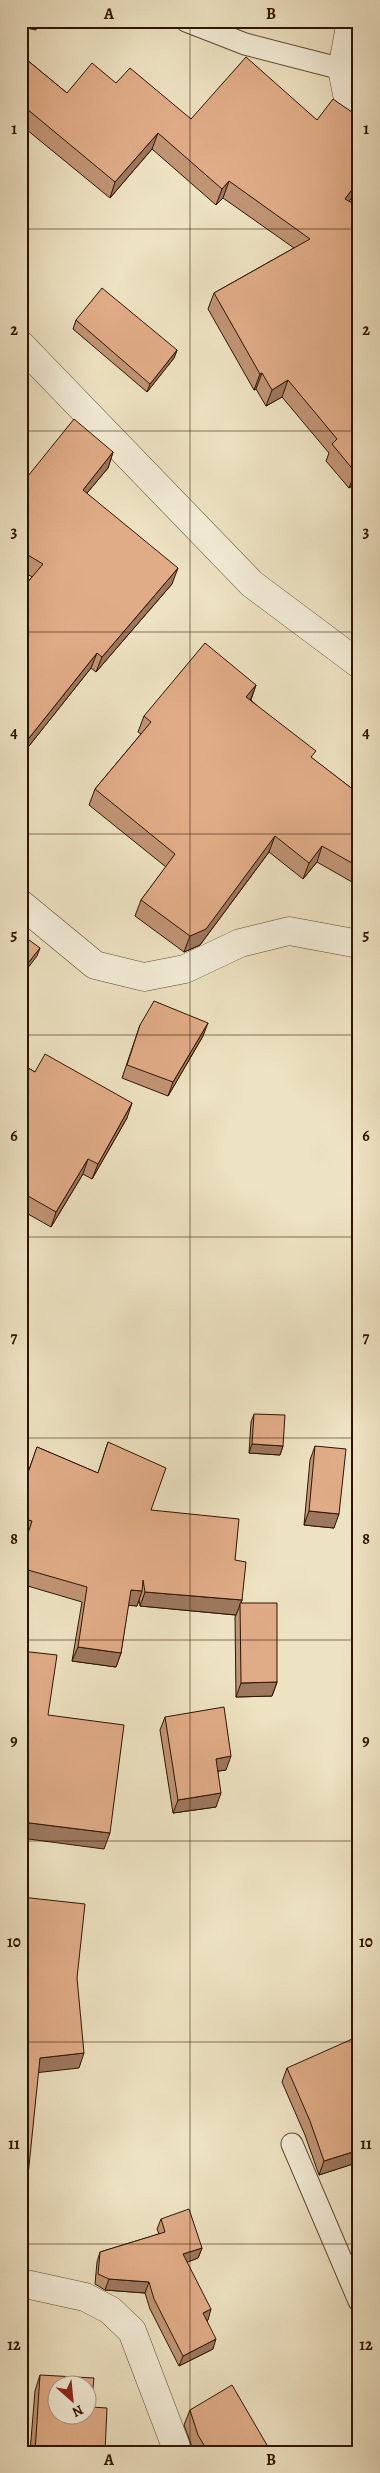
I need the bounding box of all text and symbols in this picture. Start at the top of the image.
text: A [103,3,115,25]
text: B [266,3,276,25]
text: 1 [11,118,17,140]
text: 1 [363,118,369,140]
text: 2 [10,319,18,341]
text: 2 [362,319,370,341]
text: 3 [11,521,18,543]
text: 3 [363,521,370,543]
text: 4 [10,722,18,744]
text: 4 [362,722,370,744]
text: 5 [11,924,18,946]
text: 5 [363,924,370,946]
text: 6 [10,1125,18,1147]
text: 6 [362,1125,370,1147]
text: 7 [11,1327,18,1349]
text: 7 [363,1327,370,1349]
text: 8 [10,1528,18,1550]
text: 8 [362,1528,370,1550]
text: 9 [10,1730,18,1752]
text: 9 [362,1730,370,1752]
text: 10 [7,1931,21,1953]
text: 10 [359,1931,373,1953]
text: 11 [8,2133,20,2155]
text: 11 [360,2133,372,2155]
text: 12 [7,2334,21,2356]
text: 12 [359,2334,373,2356]
north arrow [48,2376,98,2426]
text: N [69,2400,87,2422]
text: A [103,2449,115,2471]
text: B [266,2449,276,2471]

